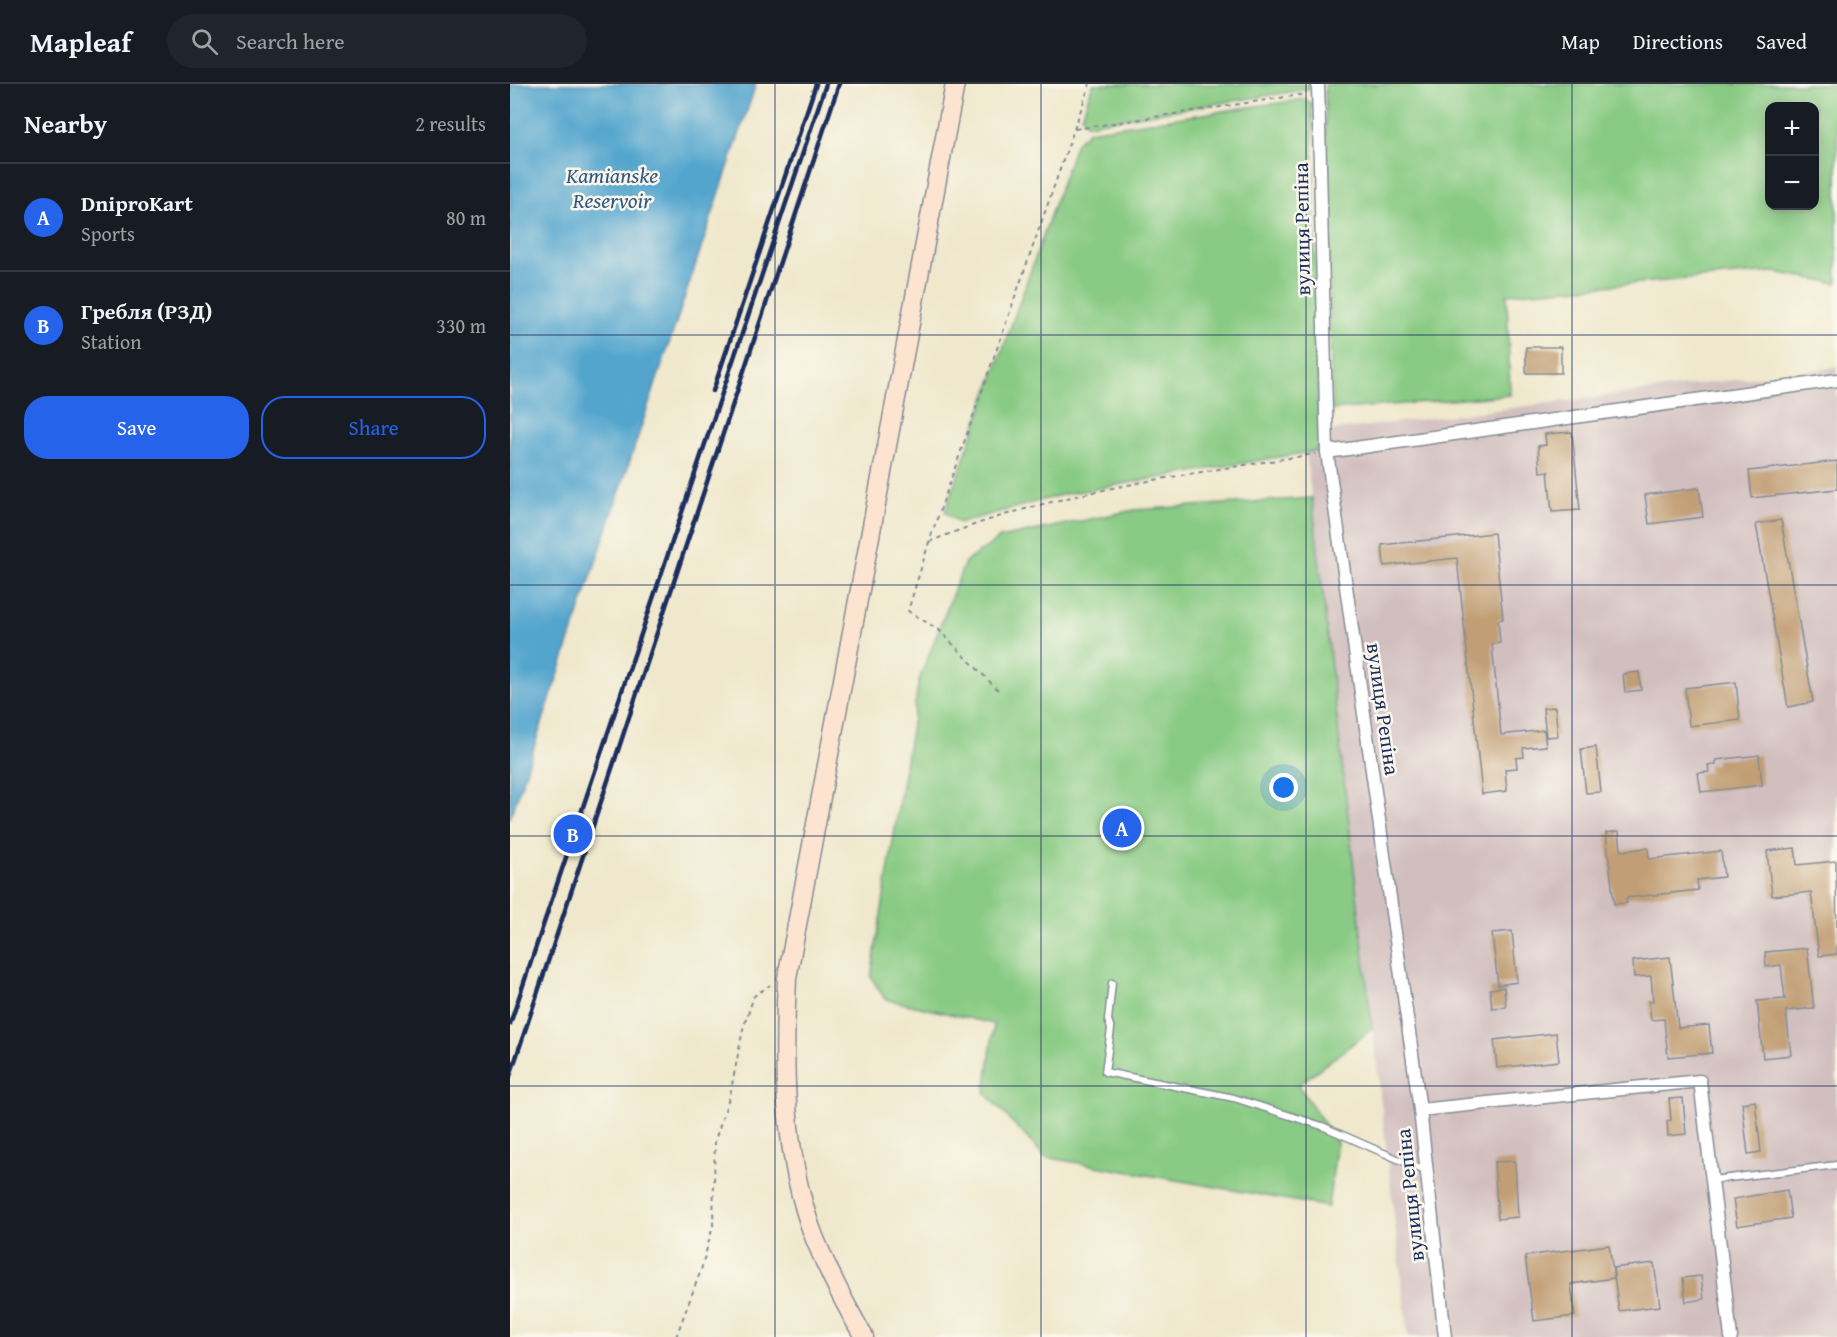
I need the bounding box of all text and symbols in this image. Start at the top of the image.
search box [167,14,587,68]
text: Mapleaf [30,21,131,62]
icon: search [188,25,221,58]
text: Search here [236,25,345,57]
text: Map [1561,26,1600,57]
text: Directions [1633,26,1723,57]
text: Saved [1756,26,1807,57]
map controls [1765,102,1819,210]
button: + [1765,102,1819,156]
text: Nearby [24,104,107,143]
text: 2 results [415,109,486,138]
button: − [1765,156,1819,210]
water label: Kamianske Reservoir [565,159,658,216]
street label: вулиця Репіна [1285,162,1318,296]
text: DniproKart [81,187,193,219]
text: A [37,203,50,232]
text: 80 m [446,203,486,232]
text: Sports [81,219,135,248]
text: Гребля (РЗД) [81,295,212,327]
text: B [37,311,50,340]
text: 330 m [436,311,486,340]
text: Station [81,327,141,356]
button: Save [24,396,249,459]
button: Share [261,396,486,459]
street label: вулиця Репіна [1359,641,1408,777]
your location [1269,773,1298,802]
pin: A [1102,806,1142,850]
pin: B [554,812,592,856]
street label: вулиця Репіна [1387,1127,1432,1263]

